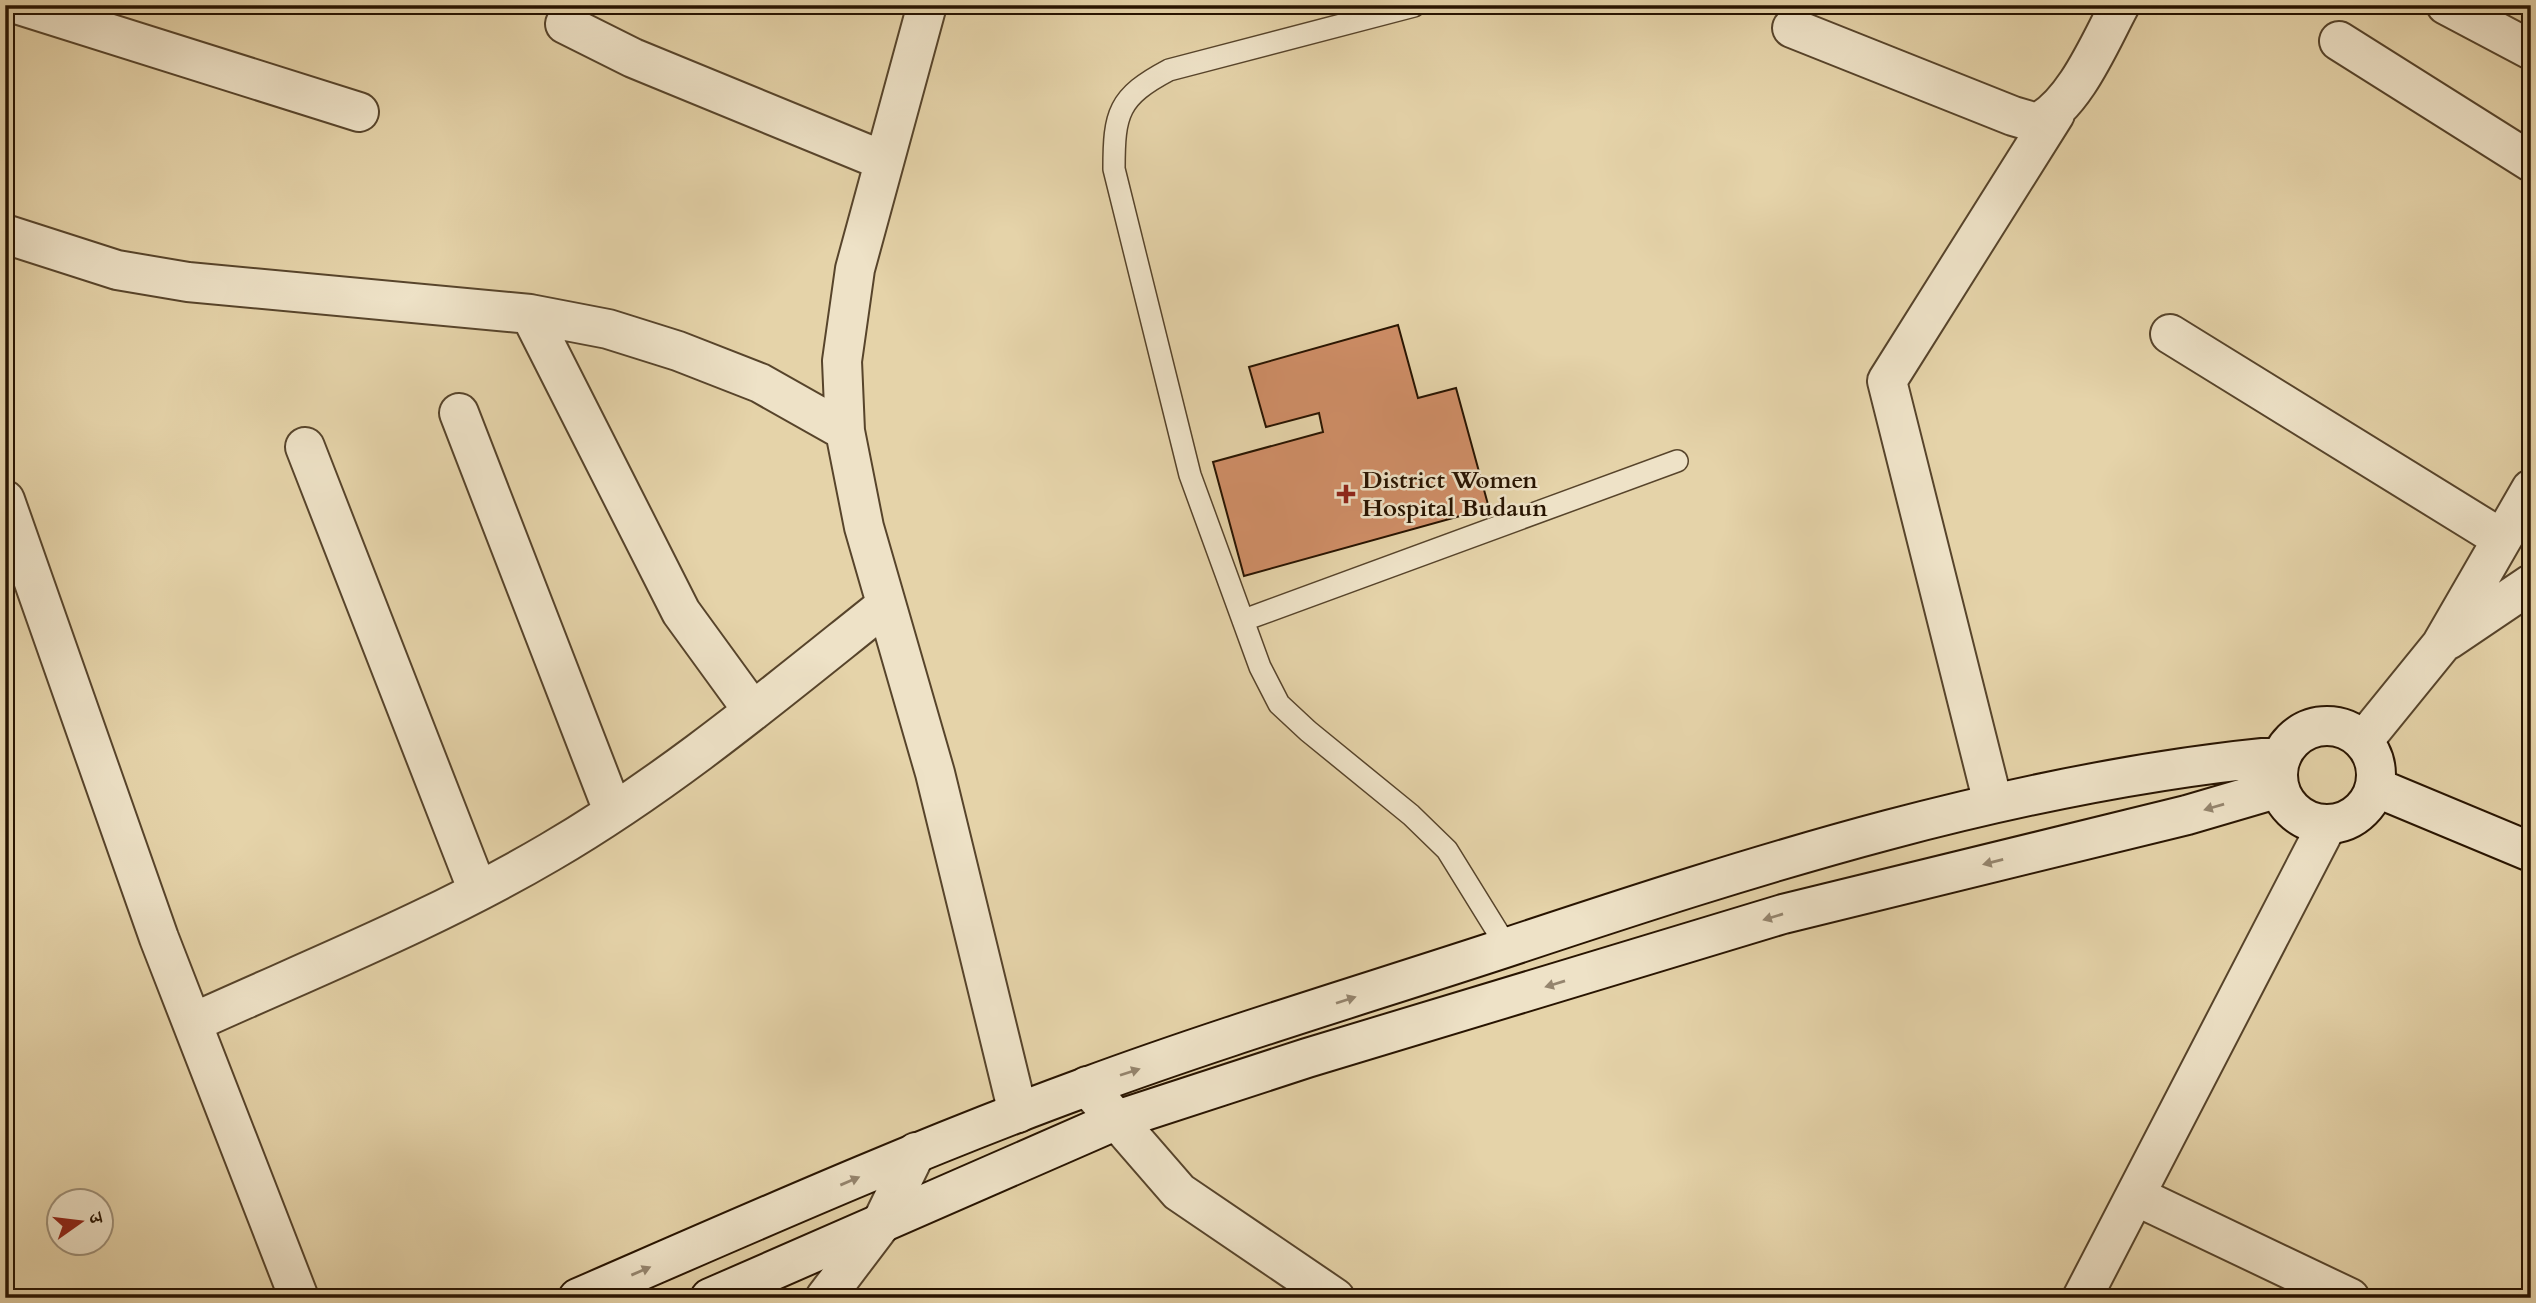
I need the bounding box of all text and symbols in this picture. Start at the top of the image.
place label: District Women Hospital Budaun [1362,464,1548,525]
marker: District Women Hospital Budaun [1336,484,1356,504]
one-way arrow [2203,802,2224,812]
one-way arrow [1982,857,2004,868]
one-way arrow [1762,913,1783,923]
one-way arrow [1544,979,1565,990]
one-way arrow [1336,995,1357,1005]
one-way arrow [1120,1066,1141,1077]
one-way arrow [839,1175,860,1186]
north arrow [46,1188,116,1258]
text: उ [81,1208,110,1227]
one-way arrow [630,1265,651,1276]

